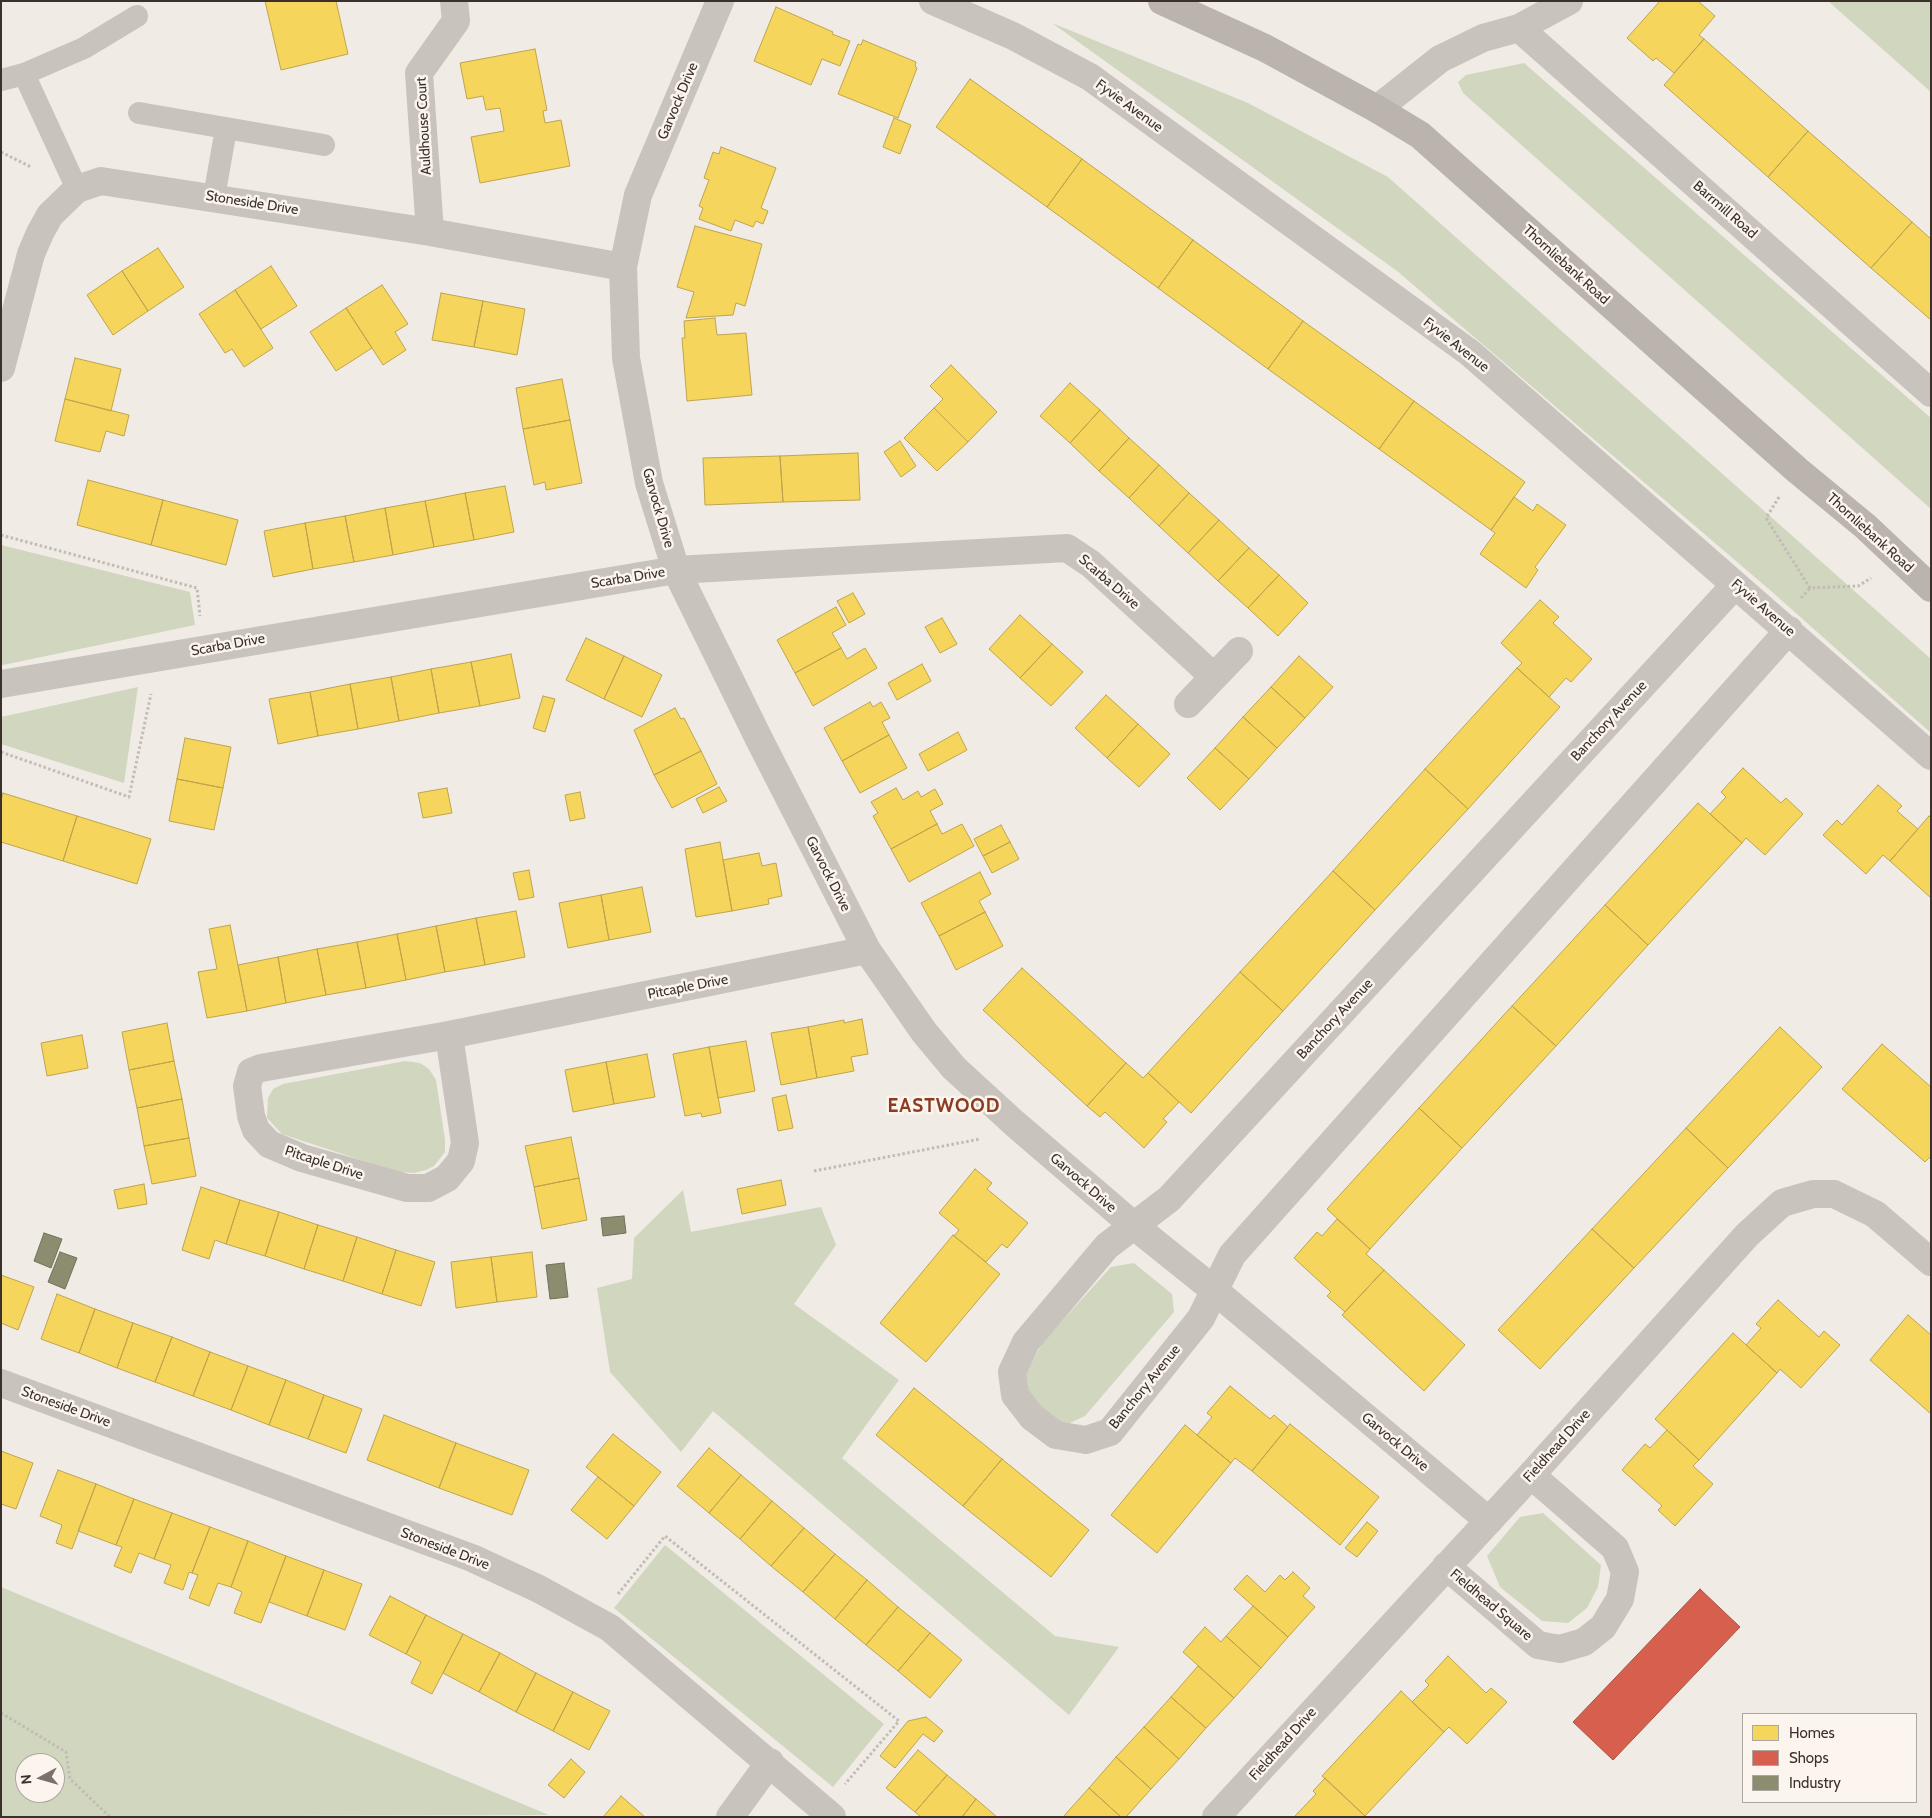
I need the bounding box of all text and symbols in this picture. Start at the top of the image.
street label: Garvock Drive [654,60,702,142]
street label: Fyvie Avenue [1092,76,1166,136]
street label: Auldhouse Court [413,77,435,175]
street label: Barrmill Road [1690,178,1760,242]
street label: Stoneside Drive [204,187,300,219]
street label: Thornliebank Road [1519,222,1613,308]
street label: Fyvie Avenue [1420,314,1492,376]
street label: Garvock Drive [639,466,677,550]
street label: Thornliebank Road [1823,490,1917,576]
street label: Scarba Drive [1075,551,1143,613]
street label: Scarba Drive [590,564,666,592]
street label: Fyvie Avenue [1728,576,1798,640]
street label: Scarba Drive [190,630,266,660]
street label: Banchory Avenue [1568,677,1650,765]
street label: Garvock Drive [802,834,854,914]
street label: Pitcaple Drive [646,971,730,1003]
street label: Banchory Avenue [1294,975,1376,1063]
district label: EASTWOOD [887,1095,1001,1117]
street label: Pitcaple Drive [283,1142,365,1184]
street label: Garvock Drive [1046,1150,1120,1216]
street label: Banchory Avenue [1106,1341,1184,1433]
street label: Stoneside Drive [19,1383,113,1431]
street label: Fieldhead Drive [1520,1406,1594,1486]
street label: Garvock Drive [1358,1409,1432,1475]
street label: Stoneside Drive [398,1524,492,1574]
street label: Fieldhead Square [1446,1566,1536,1644]
street label: Fieldhead Drive [1246,1704,1320,1784]
legend [1742,1713,1917,1803]
text: Homes [1789,1724,1835,1742]
text: Shops [1789,1749,1829,1767]
north arrow [15,1753,65,1803]
text: N [17,1774,36,1785]
text: Industry [1789,1774,1841,1792]

